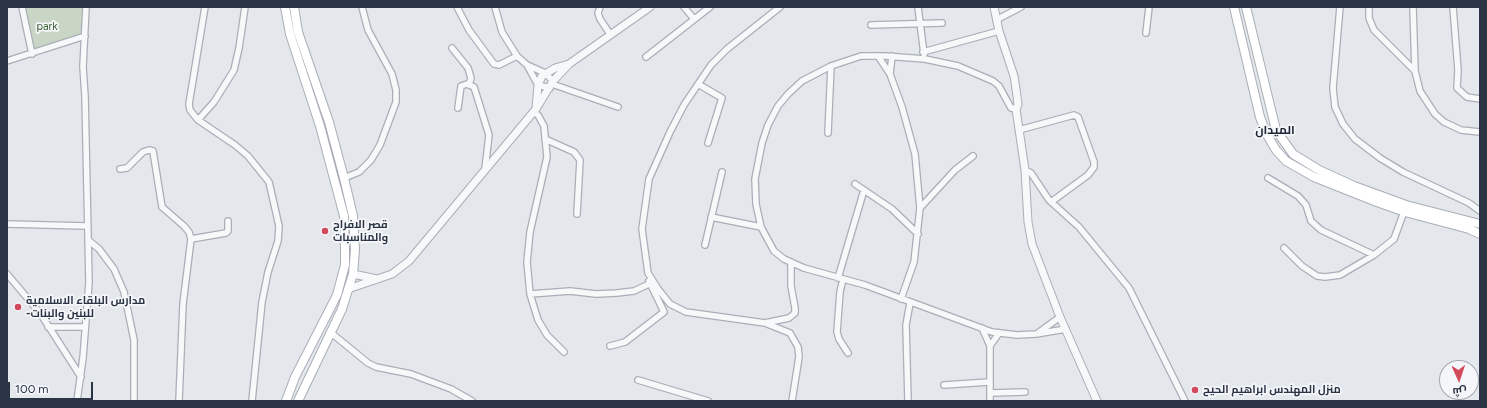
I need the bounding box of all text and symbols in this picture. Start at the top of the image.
park label: park [36,20,58,34]
district label: الميدان [1255,123,1295,137]
place label: قصر الافراح والمناسبات [333,218,388,244]
marker: قصر الافراح والمناسبات [320,226,330,236]
place label: مدارس البلقاء الاسلامية -للبنين والبنات [26,294,145,320]
marker: مدارس البلقاء الاسلامية -للبنين والبنات [13,302,23,312]
north arrow [1439,360,1479,400]
scale bar [10,374,95,400]
text: 100 m [15,382,49,396]
place label: منزل المهندس ابراهيم الحيح [1203,383,1341,397]
marker: منزل المهندس ابراهيم الحيح [1190,385,1200,395]
text: ش [1452,385,1467,398]

